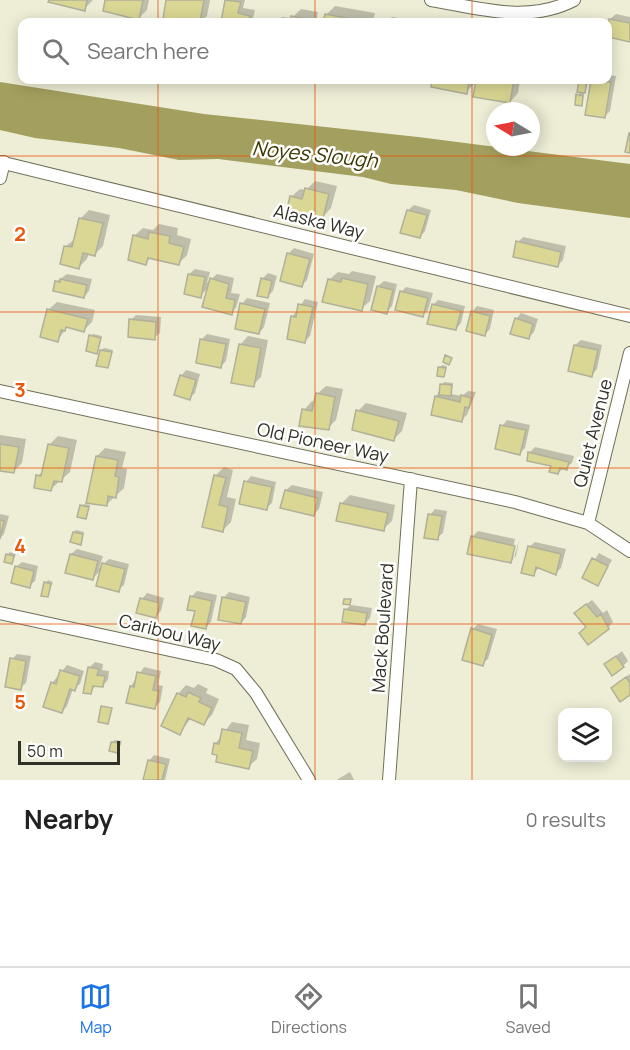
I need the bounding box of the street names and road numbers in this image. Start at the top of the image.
street label: Alaska Way [271,198,367,244]
street label: Quiet Avenue [567,376,617,490]
street label: Old Pioneer Way [255,416,392,468]
street label: Mack Boulevard [365,562,399,694]
street label: Caribou Way [117,608,224,656]

